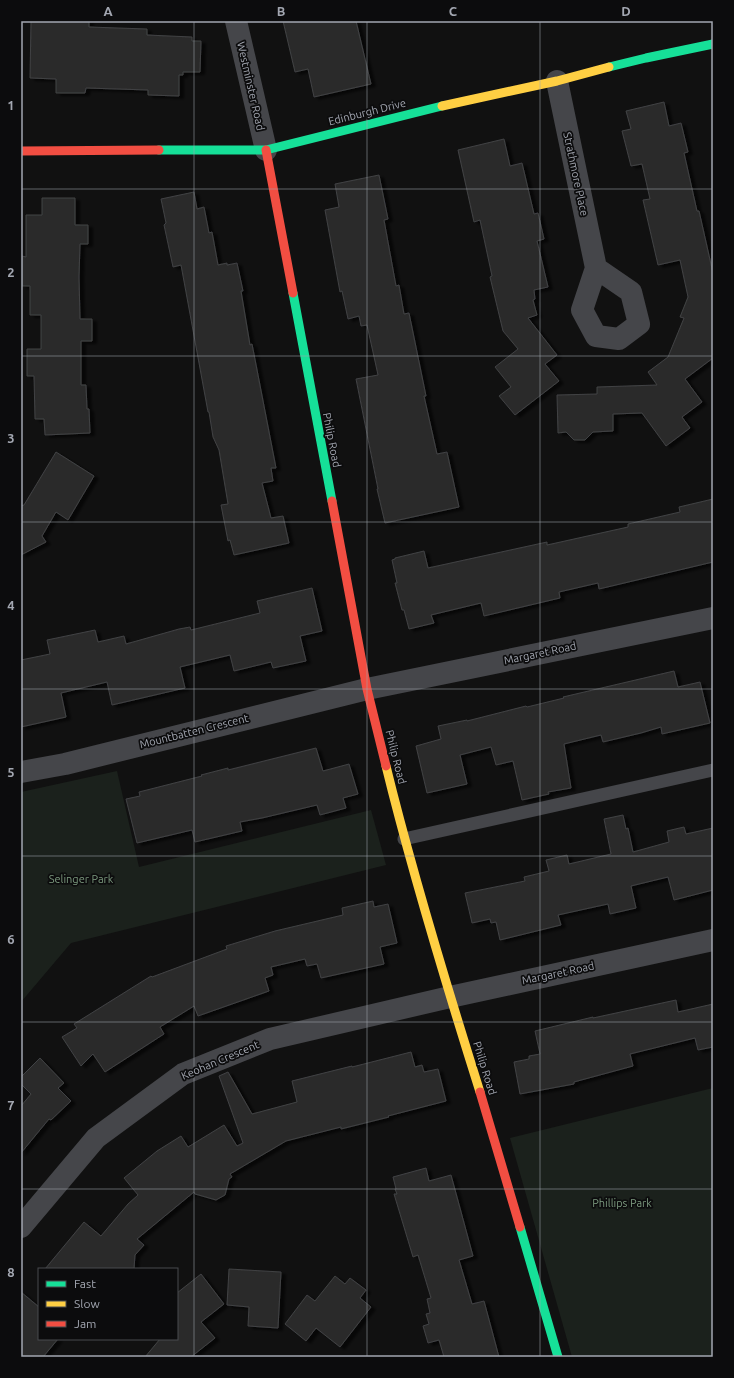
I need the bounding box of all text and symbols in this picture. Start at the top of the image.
text: A [103,4,113,18]
text: B [277,4,286,18]
text: C [449,4,458,18]
text: D [621,4,631,18]
street label: Westminster Road [235,40,267,132]
street label: Edinburgh Drive [327,97,407,127]
text: 1 [7,98,15,112]
street label: Strathmore Place [561,131,591,217]
text: 2 [7,265,15,279]
street label: Philip Road [321,412,343,468]
text: 3 [7,431,15,445]
text: 4 [7,598,15,612]
street label: Margaret Road [503,639,577,667]
street label: Mountbatten Crescent [138,711,250,750]
street label: Philip Road [383,729,409,785]
text: 5 [7,765,15,779]
park label: Selinger Park [49,873,114,885]
text: 6 [7,932,15,946]
street label: Margaret Road [521,959,595,987]
street label: Keohan Crescent [179,1038,261,1082]
street label: Philip Road [471,1040,499,1096]
text: 7 [7,1098,15,1112]
park label: Phillips Park [592,1197,652,1209]
text: 8 [7,1265,15,1279]
legend [38,1268,178,1340]
text: Fast [74,1277,96,1290]
text: Slow [74,1297,100,1310]
text: Jam [74,1317,96,1330]

